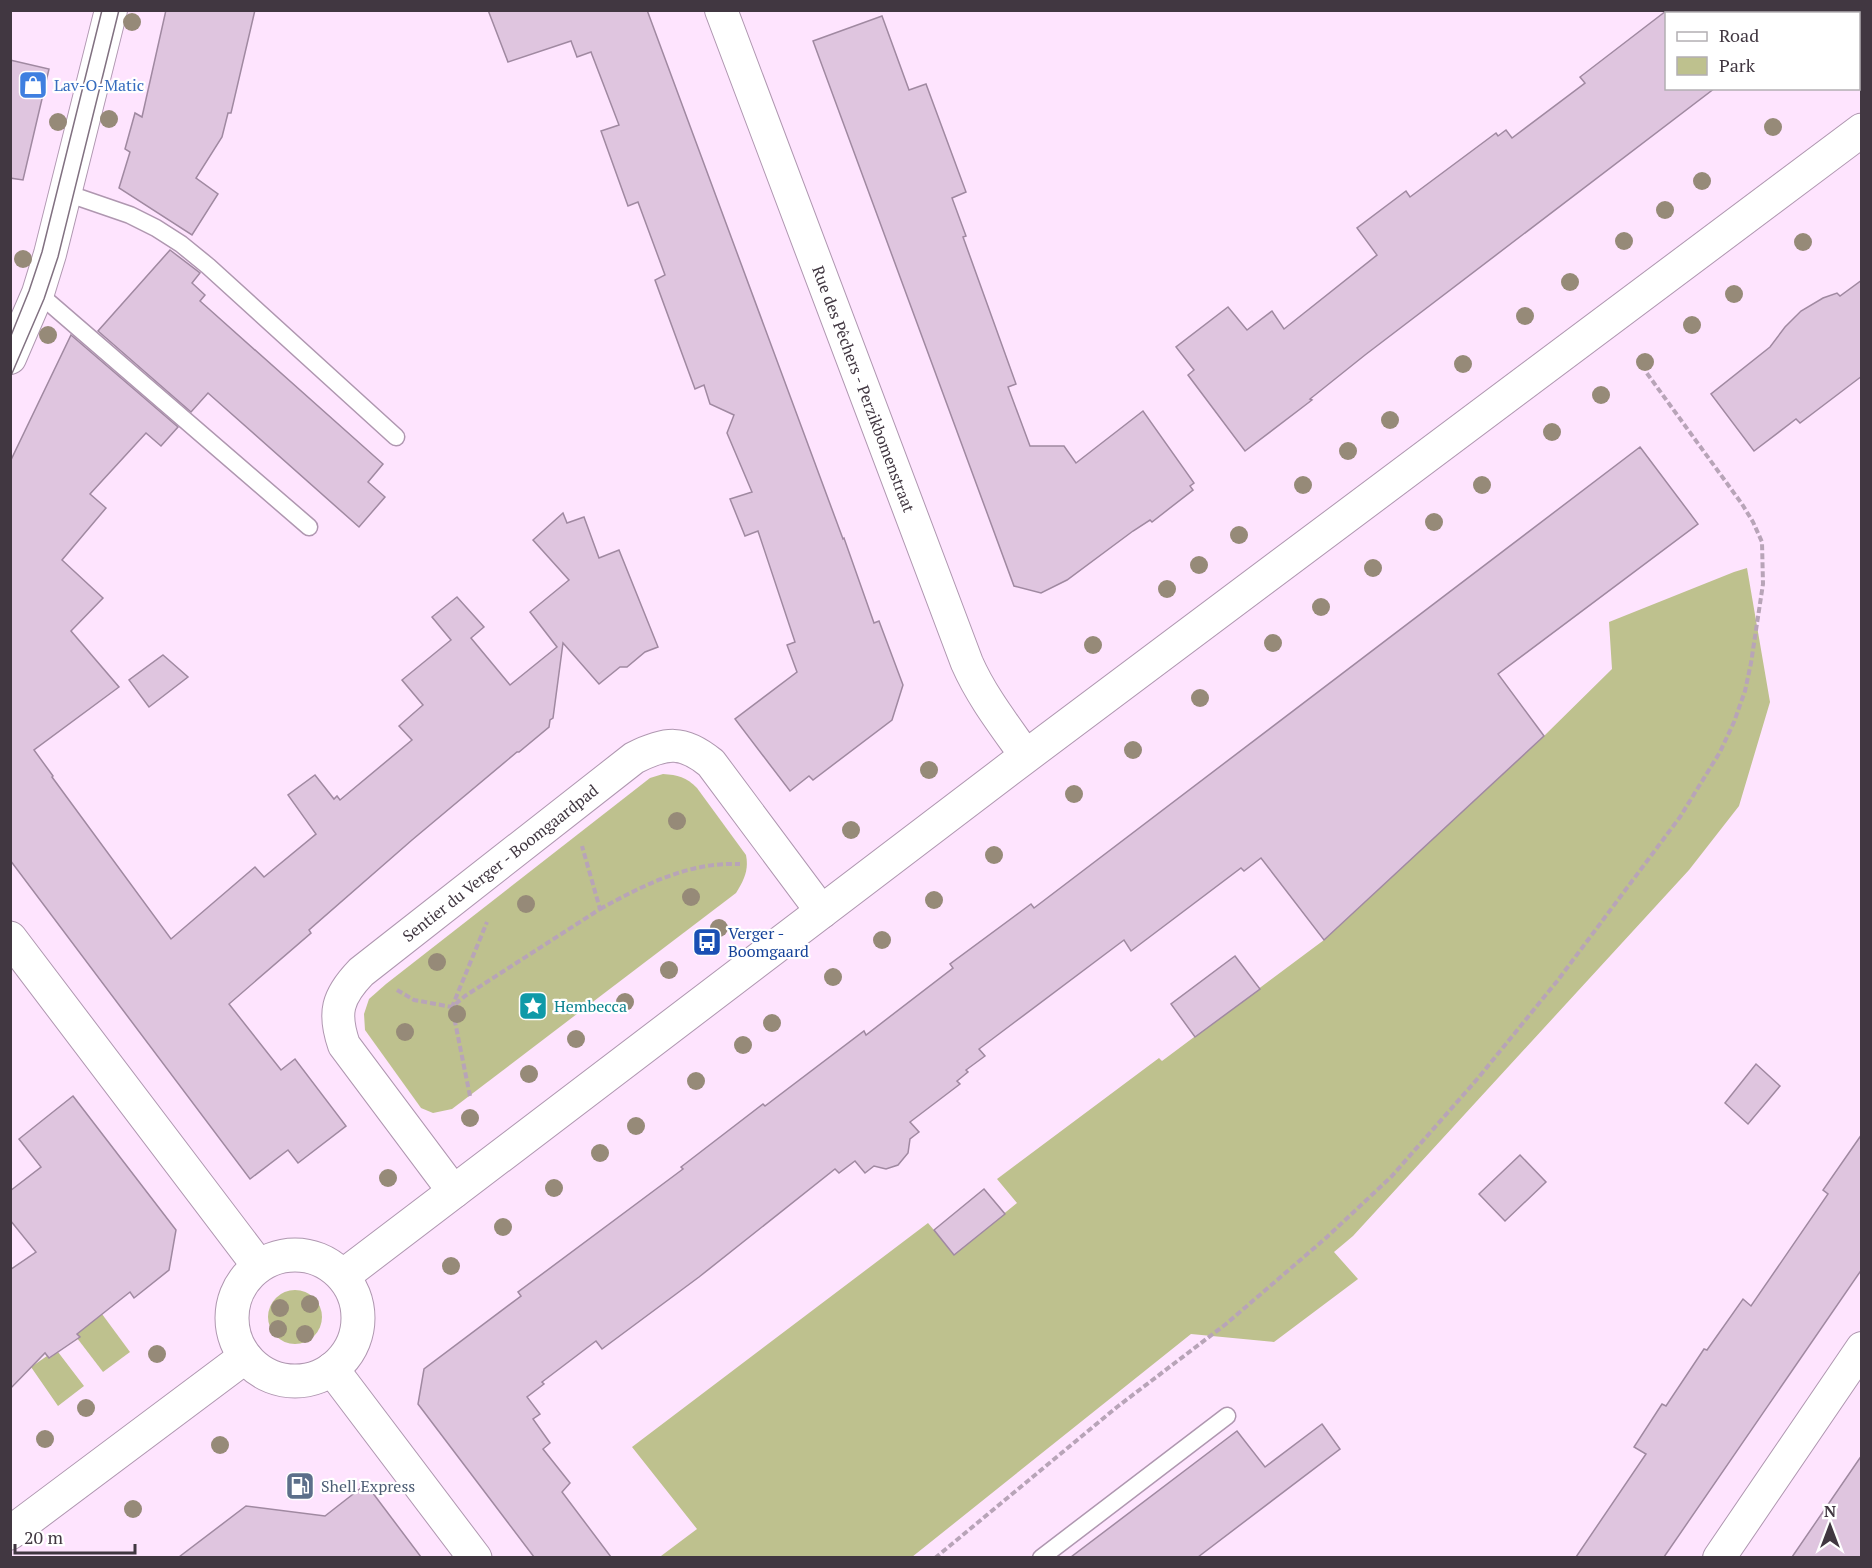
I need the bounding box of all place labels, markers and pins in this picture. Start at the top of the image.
shop icon: Lav-O-Matic [17,69,49,101]
place label: Lav-O-Matic [54,74,144,96]
place label: Verger - Boomgaard [728,922,809,962]
bus stop icon: Verger - Boomgaard [691,926,723,958]
place icon: Hembecca [517,990,549,1022]
place label: Hembecca [554,995,627,1017]
fuel station icon: Shell Express [284,1470,316,1502]
place label: Shell Express [321,1475,415,1497]

